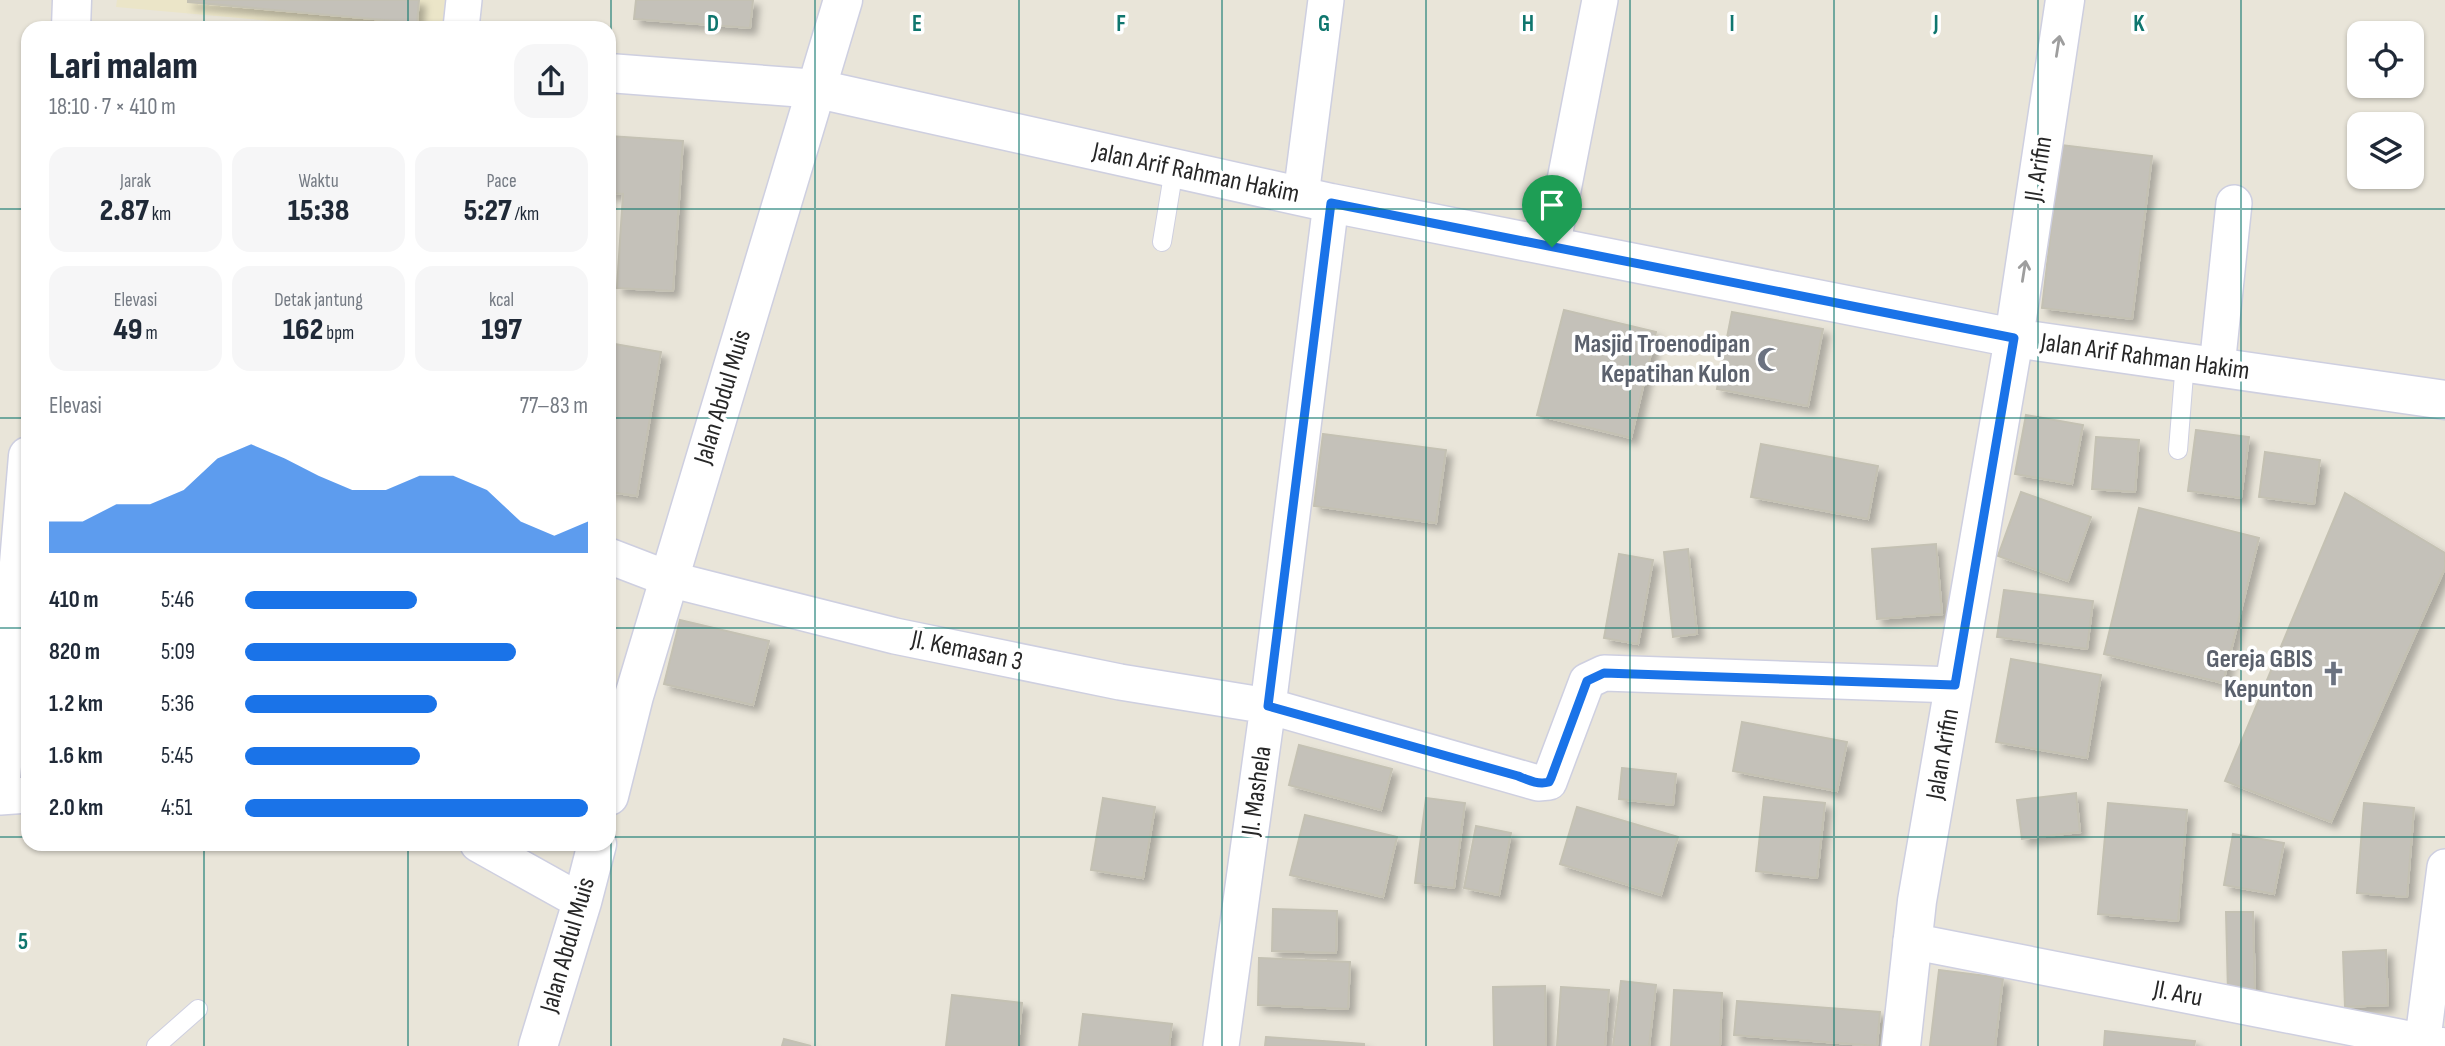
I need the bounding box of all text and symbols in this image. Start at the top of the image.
text: D [707,10,719,38]
text: E [912,10,922,38]
text: F [1116,10,1126,38]
text: G [1318,10,1330,38]
text: H [1522,10,1534,38]
text: I [1729,10,1735,38]
text: J [1932,10,1939,38]
text: K [2133,10,2145,38]
map controls [2347,21,2424,189]
button: locate [2347,21,2424,98]
one-way arrow [2052,35,2065,58]
text: Lari malam [49,44,198,89]
button: share [514,44,588,118]
text: 18:10 · 7 × 410 m [49,93,176,121]
button: layers [2347,112,2424,189]
street label: Jl. Arifin [2018,134,2059,205]
street label: Jalan Arif Rahman Hakim [1089,136,1302,210]
text: Jarak [120,170,151,193]
text: Waktu [298,170,339,193]
text: Pace [486,170,517,193]
pin [1522,175,1582,247]
icon: arrive [1533,186,1571,224]
text: 2.87 [100,193,149,229]
text: 15:38 [288,193,349,229]
text: 5:27 [464,193,512,229]
text: km [149,203,171,226]
text: /km [512,203,539,226]
one-way arrow [2018,260,2031,283]
text: Elevasi [114,289,157,312]
text: Detak jantung [274,289,363,312]
text: kcal [489,289,514,312]
text: 49 [113,312,143,348]
text: 162 [283,312,323,348]
text: 197 [481,312,522,348]
text: m [143,322,158,345]
text: bpm [323,322,354,345]
street label: Jalan Abdul Muis [688,326,758,469]
street label: Jalan Arif Rahman Hakim [2038,327,2251,387]
place label: Masjid Troenodipan Kepatihan Kulon [1574,329,1750,390]
mosque icon: Masjid Troenodipan Kepatihan Kulon [1756,345,1784,373]
text: Elevasi [49,392,102,420]
text: 77–83 m [520,392,588,420]
text: 410 m [49,586,99,614]
text: 5:46 [161,586,194,614]
street label: Jl. Kemasan 3 [907,624,1026,678]
text: 820 m [49,638,100,666]
text: 5:09 [161,638,195,666]
place label: Gereja GBIS Kepunton [2206,644,2313,705]
church icon: Gereja GBIS Kepunton [2319,660,2347,688]
text: 1.2 km [49,690,103,718]
text: 5:36 [161,690,194,718]
street label: Jalan Arifin [1920,706,1966,803]
text: 1.6 km [49,742,103,770]
text: 5:45 [161,742,193,770]
street label: Jl. Mashela [1235,744,1279,839]
text: 2.0 km [49,794,103,822]
text: 4:51 [161,794,192,822]
street label: Jalan Abdul Muis [534,874,602,1017]
text: 5 [18,928,28,956]
street label: Jl. Aru [2150,974,2205,1014]

